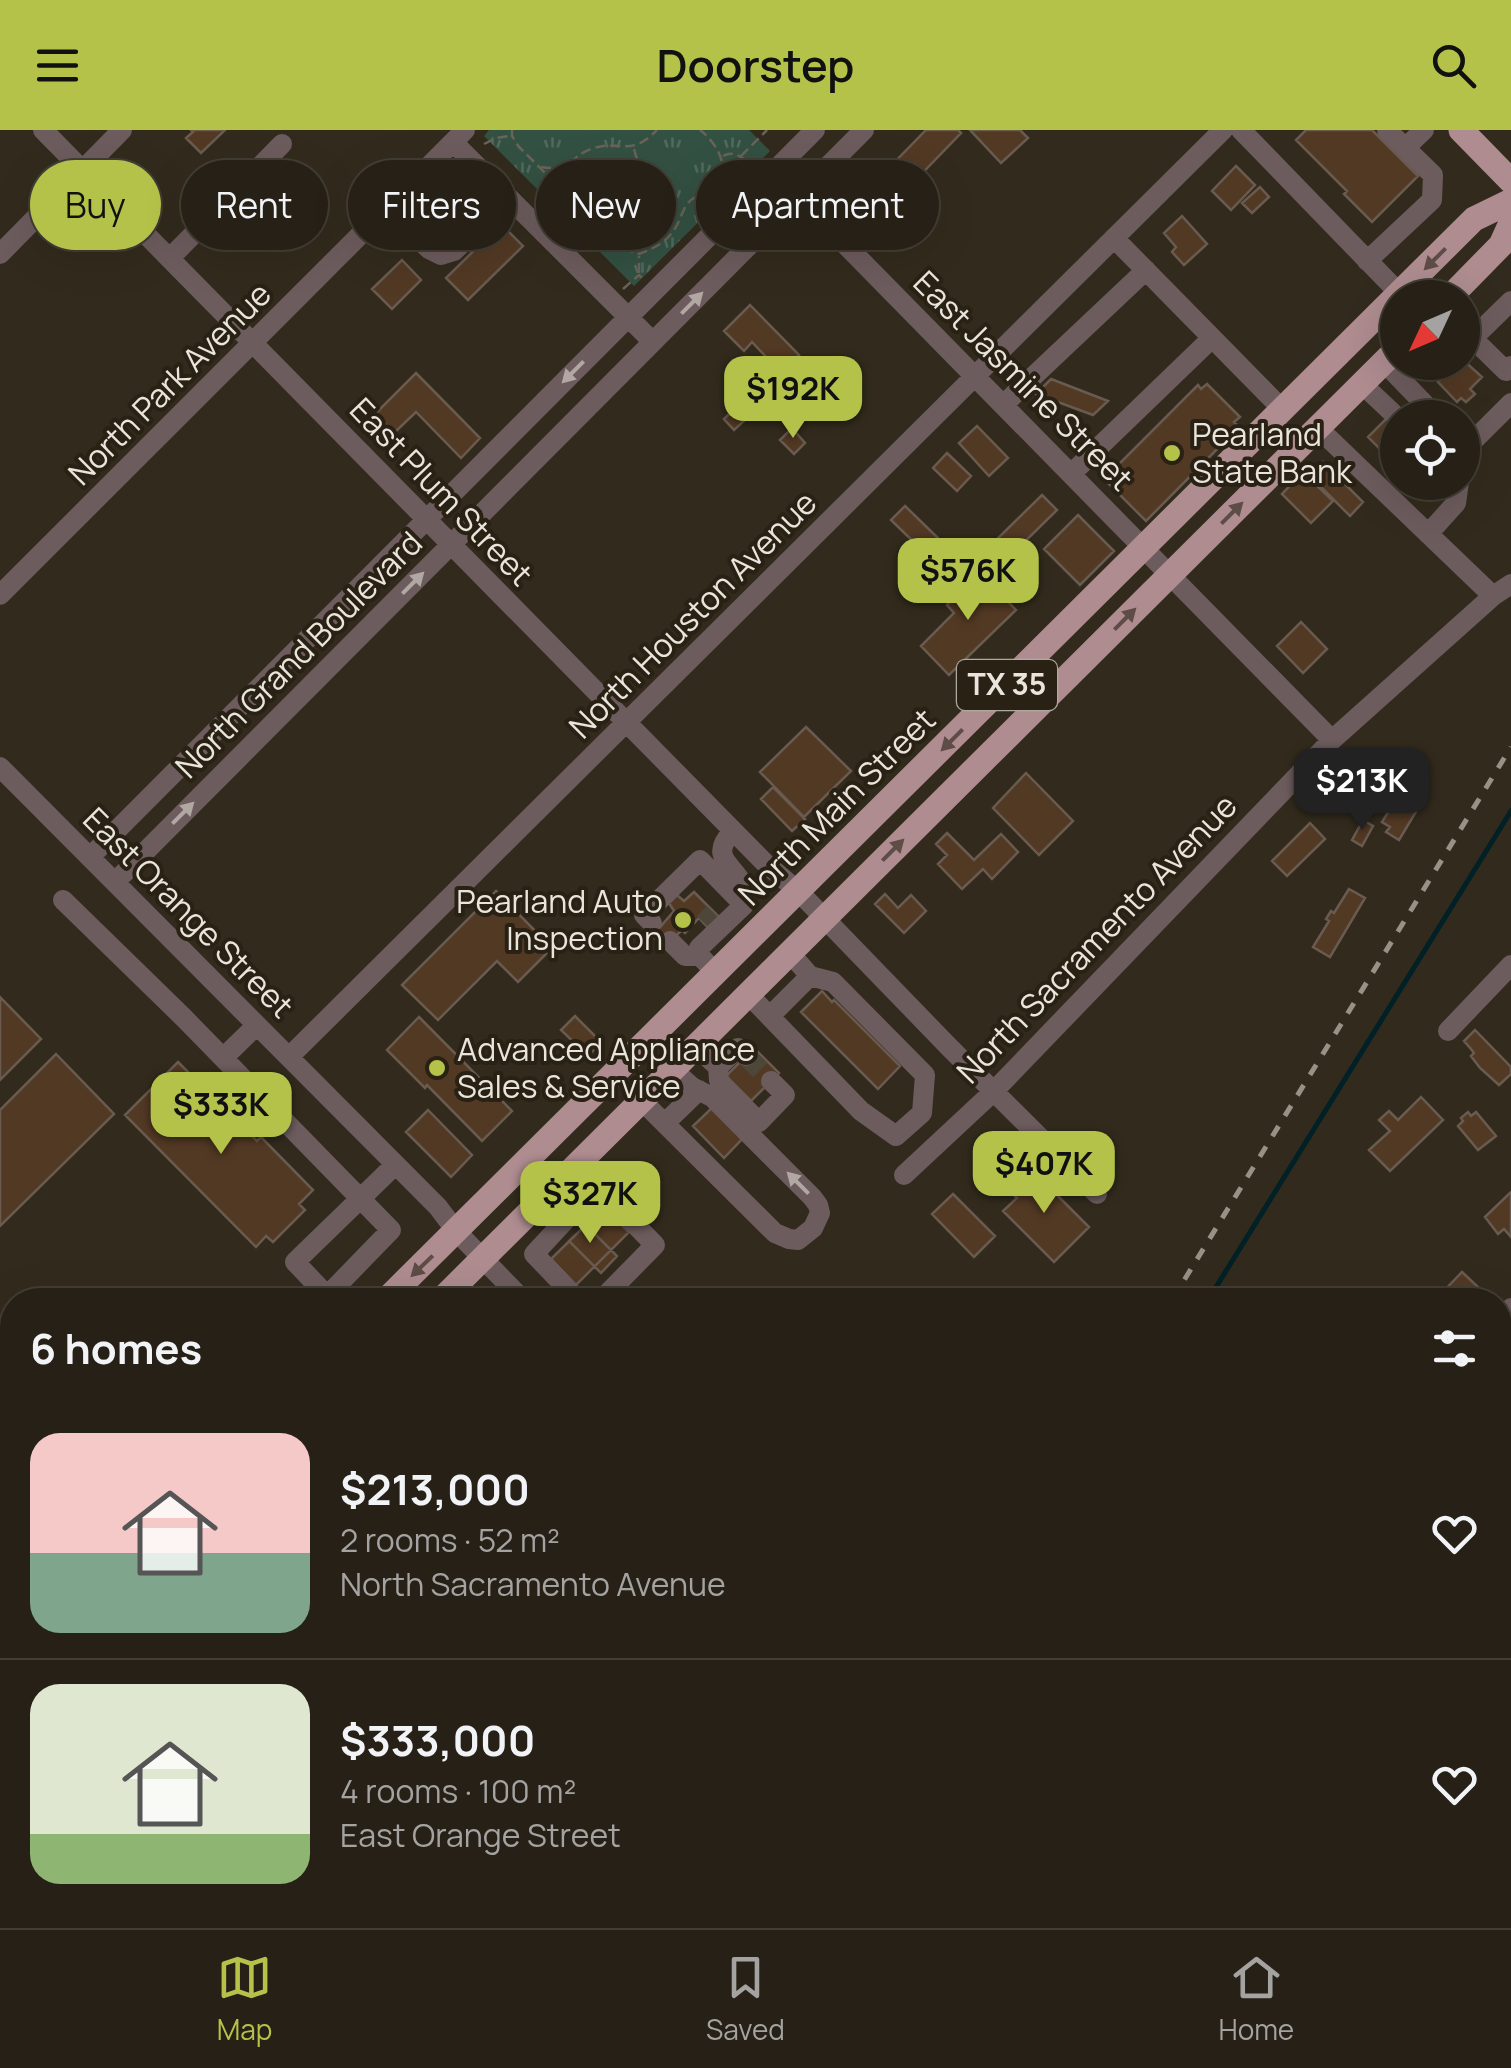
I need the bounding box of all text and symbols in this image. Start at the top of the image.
text: Doorstep [657,34,854,96]
icon: menu [30,38,85,93]
icon: search [1426,38,1481,93]
chip: Buy [30,160,161,250]
chip: Rent [181,160,328,250]
chip: Filters [348,160,516,250]
chip: New [536,160,676,250]
chip: Apartment [696,160,939,250]
one-way arrow [1423,247,1447,271]
street label: East Jasmine Street [904,261,1143,500]
street label: North Park Avenue [58,272,280,494]
north arrow [1380,280,1480,380]
map controls [1380,280,1480,500]
one-way arrow [679,292,703,315]
pin: $192K [723,356,863,441]
one-way arrow [562,360,585,384]
text: $192K [746,366,840,410]
street label: East Plum Street [341,388,543,595]
button: locate [1380,400,1480,500]
place label: Pearland State Bank [1192,412,1353,493]
marker: Pearland State Bank [1161,442,1183,464]
street label: North Houston Avenue [559,481,826,748]
one-way arrow [1219,502,1243,525]
street label: North Grand Boulevard [165,521,431,787]
pin: $576K [898,538,1038,623]
text: $576K [920,548,1016,592]
one-way arrow [400,571,424,595]
one-way arrow [1113,607,1137,631]
road number: TX 35 [957,660,1057,710]
street label: North Main Street [728,698,945,915]
one-way arrow [940,727,964,751]
pin: $213K [1292,748,1432,833]
text: $213K [1316,758,1408,802]
street label: North Sacramento Avenue [946,784,1246,1092]
street label: East Orange Street [74,797,304,1027]
one-way arrow [171,802,195,825]
one-way arrow [881,838,905,862]
place label: Pearland Auto Inspection [456,879,663,960]
marker: Pearland Auto Inspection [672,909,694,931]
place label: Advanced Appliance Sales & Service [457,1027,755,1108]
marker: Advanced Appliance Sales & Service [426,1057,448,1079]
pin: $333K [151,1072,291,1157]
text: $333K [173,1082,269,1126]
pin: $407K [974,1131,1114,1216]
text: $407K [995,1141,1093,1185]
pin: $327K [520,1161,660,1246]
text: $327K [542,1171,638,1215]
one-way arrow [787,1172,811,1195]
one-way arrow [410,1254,434,1277]
text: 6 homes [30,1319,202,1377]
icon: filters [1427,1321,1482,1376]
text: $213,000 [340,1460,530,1518]
icon: home [110,1473,230,1593]
icon: heart [1427,1506,1482,1561]
text: 2 rooms · 52 m² [340,1518,560,1562]
text: North Sacramento Avenue [340,1562,726,1606]
text: $333,000 [340,1711,535,1769]
icon: home [110,1724,230,1844]
icon: heart [1427,1757,1482,1812]
text: 4 rooms · 100 m² [340,1769,576,1813]
text: East Orange Street [340,1813,621,1857]
tab: Map [217,1950,272,2048]
tab: Saved [706,1950,785,2048]
tab: Home [1218,1950,1294,2048]

